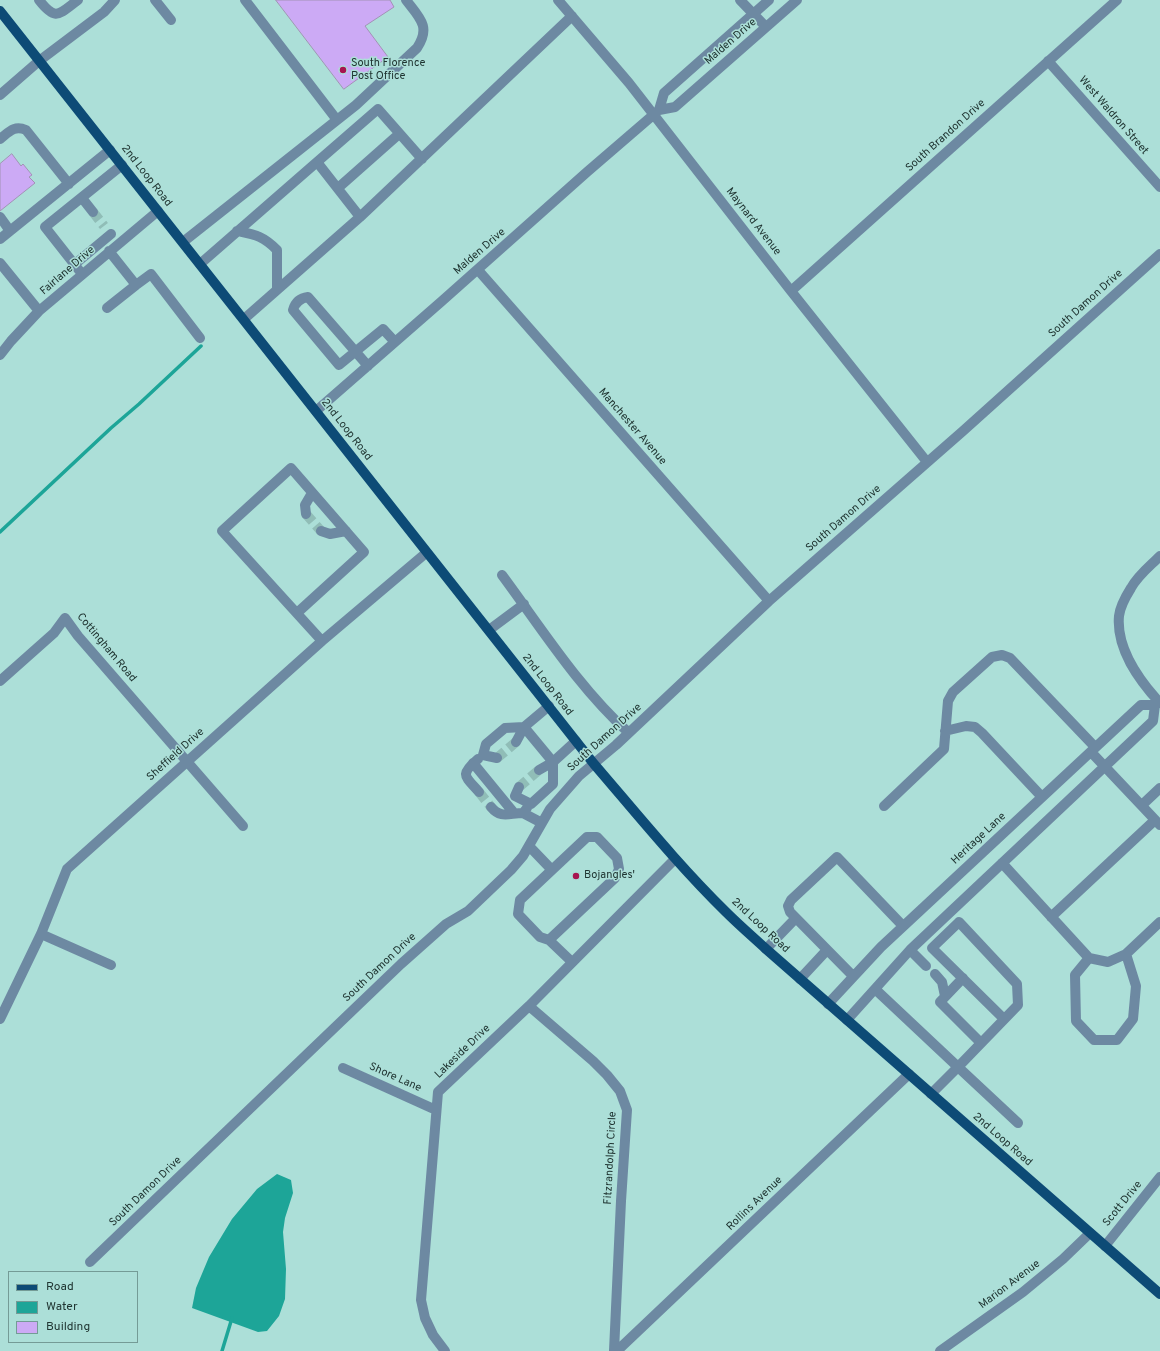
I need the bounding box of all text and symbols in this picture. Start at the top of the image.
street label: Malden Drive [702,16,760,68]
place label: South Florence Post Office [351,57,425,83]
marker: South Florence Post Office [338,65,348,75]
street label: West Waldron Street [1075,74,1151,158]
street label: South Brandon Drive [904,97,988,175]
street label: 2nd Loop Road [118,143,174,209]
street label: Maynard Avenue [723,186,783,258]
street label: Malden Drive [451,226,509,278]
street label: Fairlane Drive [38,244,98,298]
street label: South Damon Drive [1046,267,1126,341]
street label: Manchester Avenue [595,386,669,468]
street label: 2nd Loop Road [318,397,374,463]
street label: South Damon Drive [804,483,884,555]
street label: Cottingham Road [73,611,139,685]
street label: 2nd Loop Road [519,652,575,718]
street label: South Damon Drive [565,701,645,775]
street label: Sheffield Drive [145,726,207,784]
street label: Heritage Lane [949,810,1009,868]
place label: Bojangles' [584,869,635,883]
marker: Bojangles' [571,871,581,881]
street label: 2nd Loop Road [728,896,792,956]
street label: South Damon Drive [341,931,419,1005]
street label: Lakeside Drive [433,1022,493,1082]
street label: Shore Lane [367,1061,423,1095]
street label: Fitzrandolph Circle [602,1111,620,1205]
street label: 2nd Loop Road [969,1111,1035,1169]
street label: South Damon Drive [107,1154,185,1230]
street label: Rollins Avenue [724,1174,786,1234]
street label: Scott Drive [1101,1179,1145,1229]
street label: Marion Avenue [977,1258,1043,1312]
legend [8,1271,138,1343]
text: Road [46,1279,74,1295]
text: Water [46,1299,78,1315]
text: Building [46,1319,90,1335]

